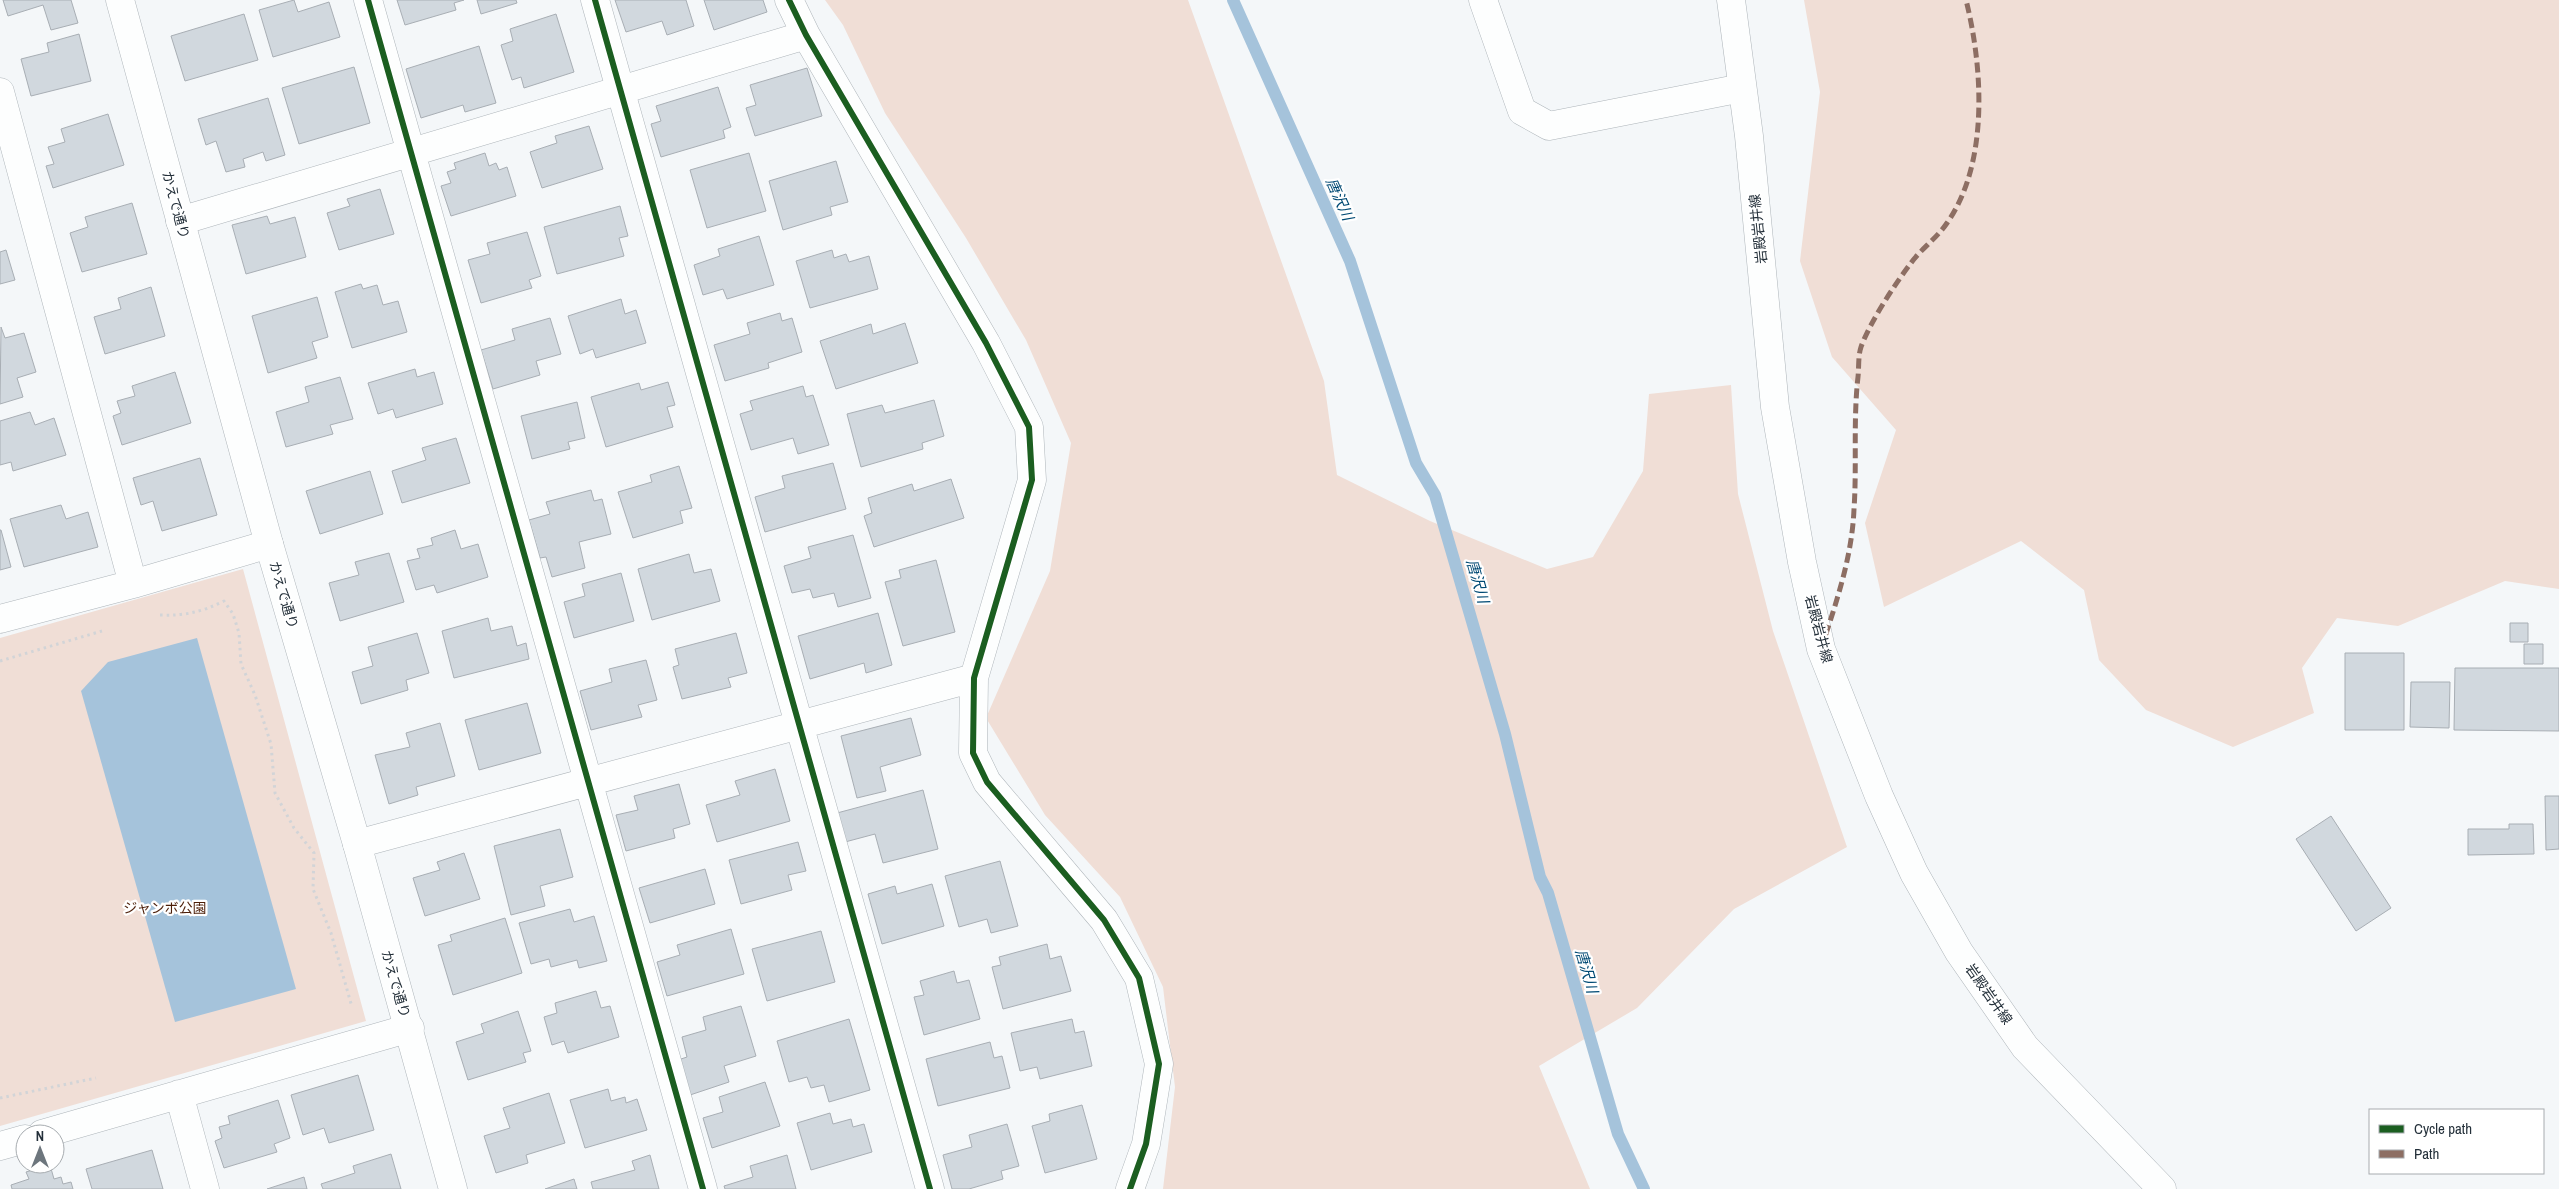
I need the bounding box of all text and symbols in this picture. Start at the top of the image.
street label: かえで通り [158,169,194,241]
water label: 唐沢川 [1321,174,1360,226]
street label: 岩殿岩井線 [1745,193,1771,265]
water label: 唐沢川 [1462,556,1495,607]
street label: かえで通り [266,559,302,631]
street label: 岩殿岩井線 [1801,593,1837,665]
park label: ジャンボ公園 [123,899,207,917]
water label: 唐沢川 [1571,946,1604,997]
street label: かえで通り [378,948,414,1020]
street label: 岩殿岩井線 [1962,960,2016,1028]
legend [2369,1109,2544,1174]
text: Cycle path [2414,1118,2472,1139]
north arrow [15,1124,65,1174]
text: N [36,1127,44,1145]
text: Path [2414,1143,2439,1164]

